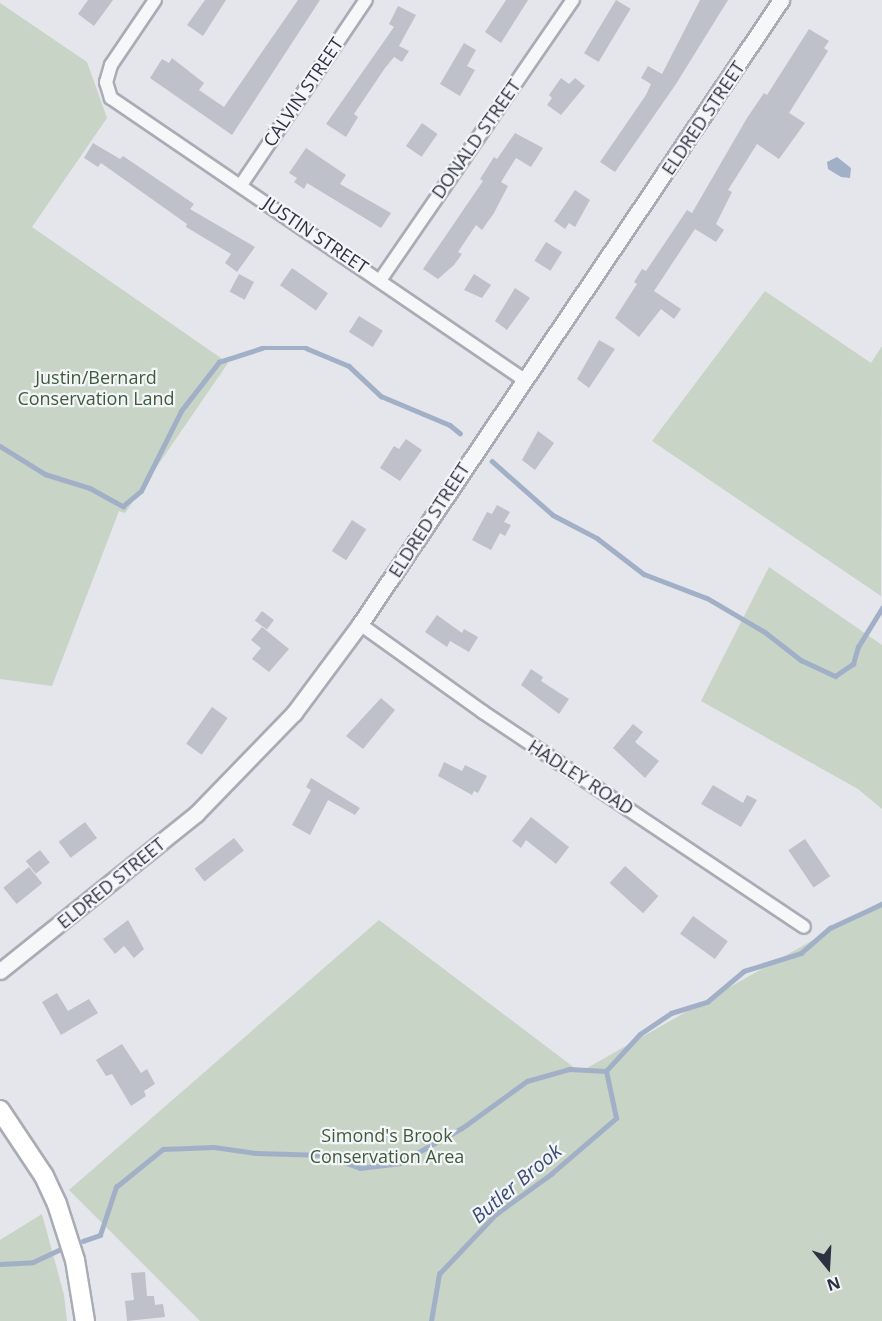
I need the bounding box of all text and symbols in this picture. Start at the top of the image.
street label: CALVIN STREET [259,33,347,151]
street label: ELDRED STREET [657,57,749,179]
street label: DONALD STREET [427,75,525,203]
street label: JUSTIN STREET [259,192,373,278]
park label: Justin/Bernard Conservation Land [17,367,175,410]
street label: ELDRED STREET [384,459,474,581]
street label: HADLEY ROAD [524,735,638,819]
street label: ELDRED STREET [53,833,169,933]
park label: Simond's Brook Conservation Area [310,1125,464,1168]
water label: Butler Brook [466,1138,566,1228]
north arrow [798,1237,858,1297]
text: N [824,1272,843,1297]

